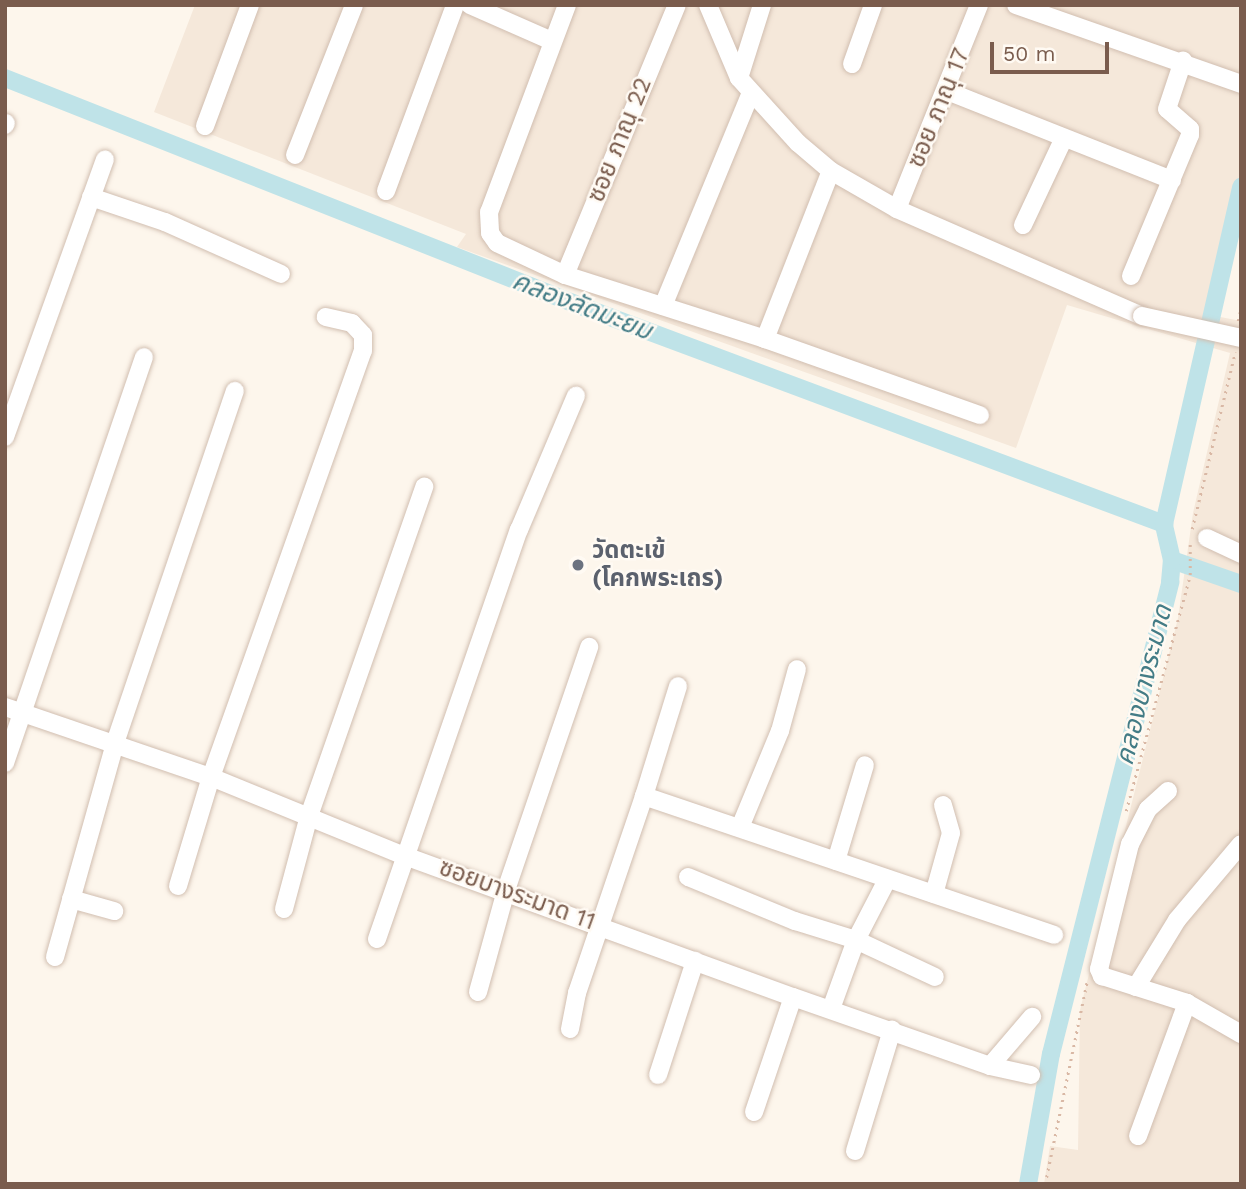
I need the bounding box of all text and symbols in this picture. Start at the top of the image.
scale bar [994,28,1113,72]
text: 50 m [1003,41,1055,66]
street label: ซอย ภาณุ 17 [902,44,976,172]
street label: ซอย ภาณุ 22 [582,74,658,206]
water label: คลองลัดมะยม [508,265,656,347]
place label: วัดตะเข้ (โคกพระเถร) [592,537,723,593]
marker: วัดตะเข้ (โคกพระเถร) [570,557,586,573]
water label: คลองบางระมาด [1109,602,1179,768]
street label: ซอยบางระมาด 11 [435,853,599,937]

